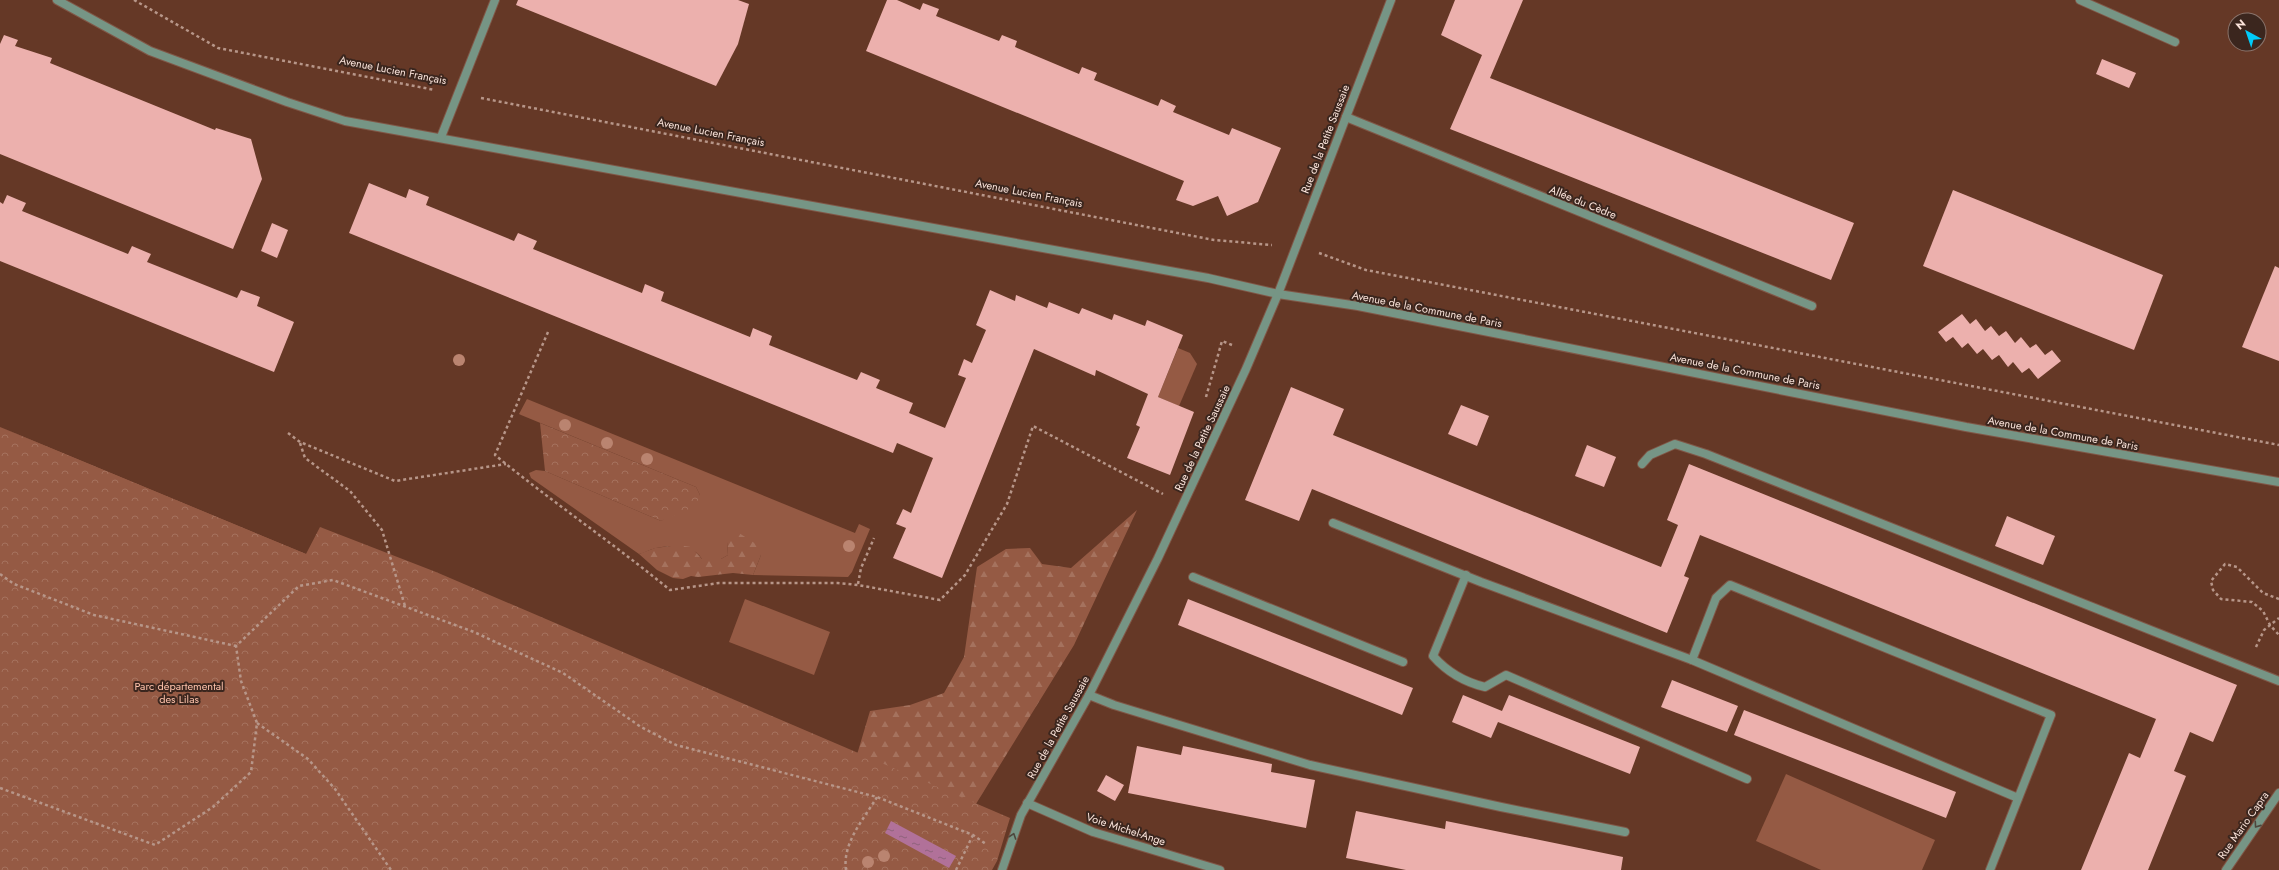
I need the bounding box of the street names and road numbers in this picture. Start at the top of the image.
street label: Avenue Lucien Français [338,52,449,88]
street label: Rue de la Petite Saussaie [1297,82,1353,196]
street label: Avenue Lucien Français [656,114,767,150]
street label: Avenue Lucien Français [974,175,1085,211]
street label: Allée du Cèdre [1547,181,1619,223]
street label: Avenue de la Commune de Paris [1351,287,1504,332]
street label: Avenue de la Commune de Paris [1669,349,1822,394]
street label: Rue de la Petite Saussaie [1170,382,1234,494]
street label: Avenue de la Commune de Paris [1987,412,2140,454]
street label: Rue de la Petite Saussaie [1023,672,1093,781]
street label: Rue Mario Capra [2214,788,2272,862]
street label: Voie Michel-Ange [1084,809,1168,849]

